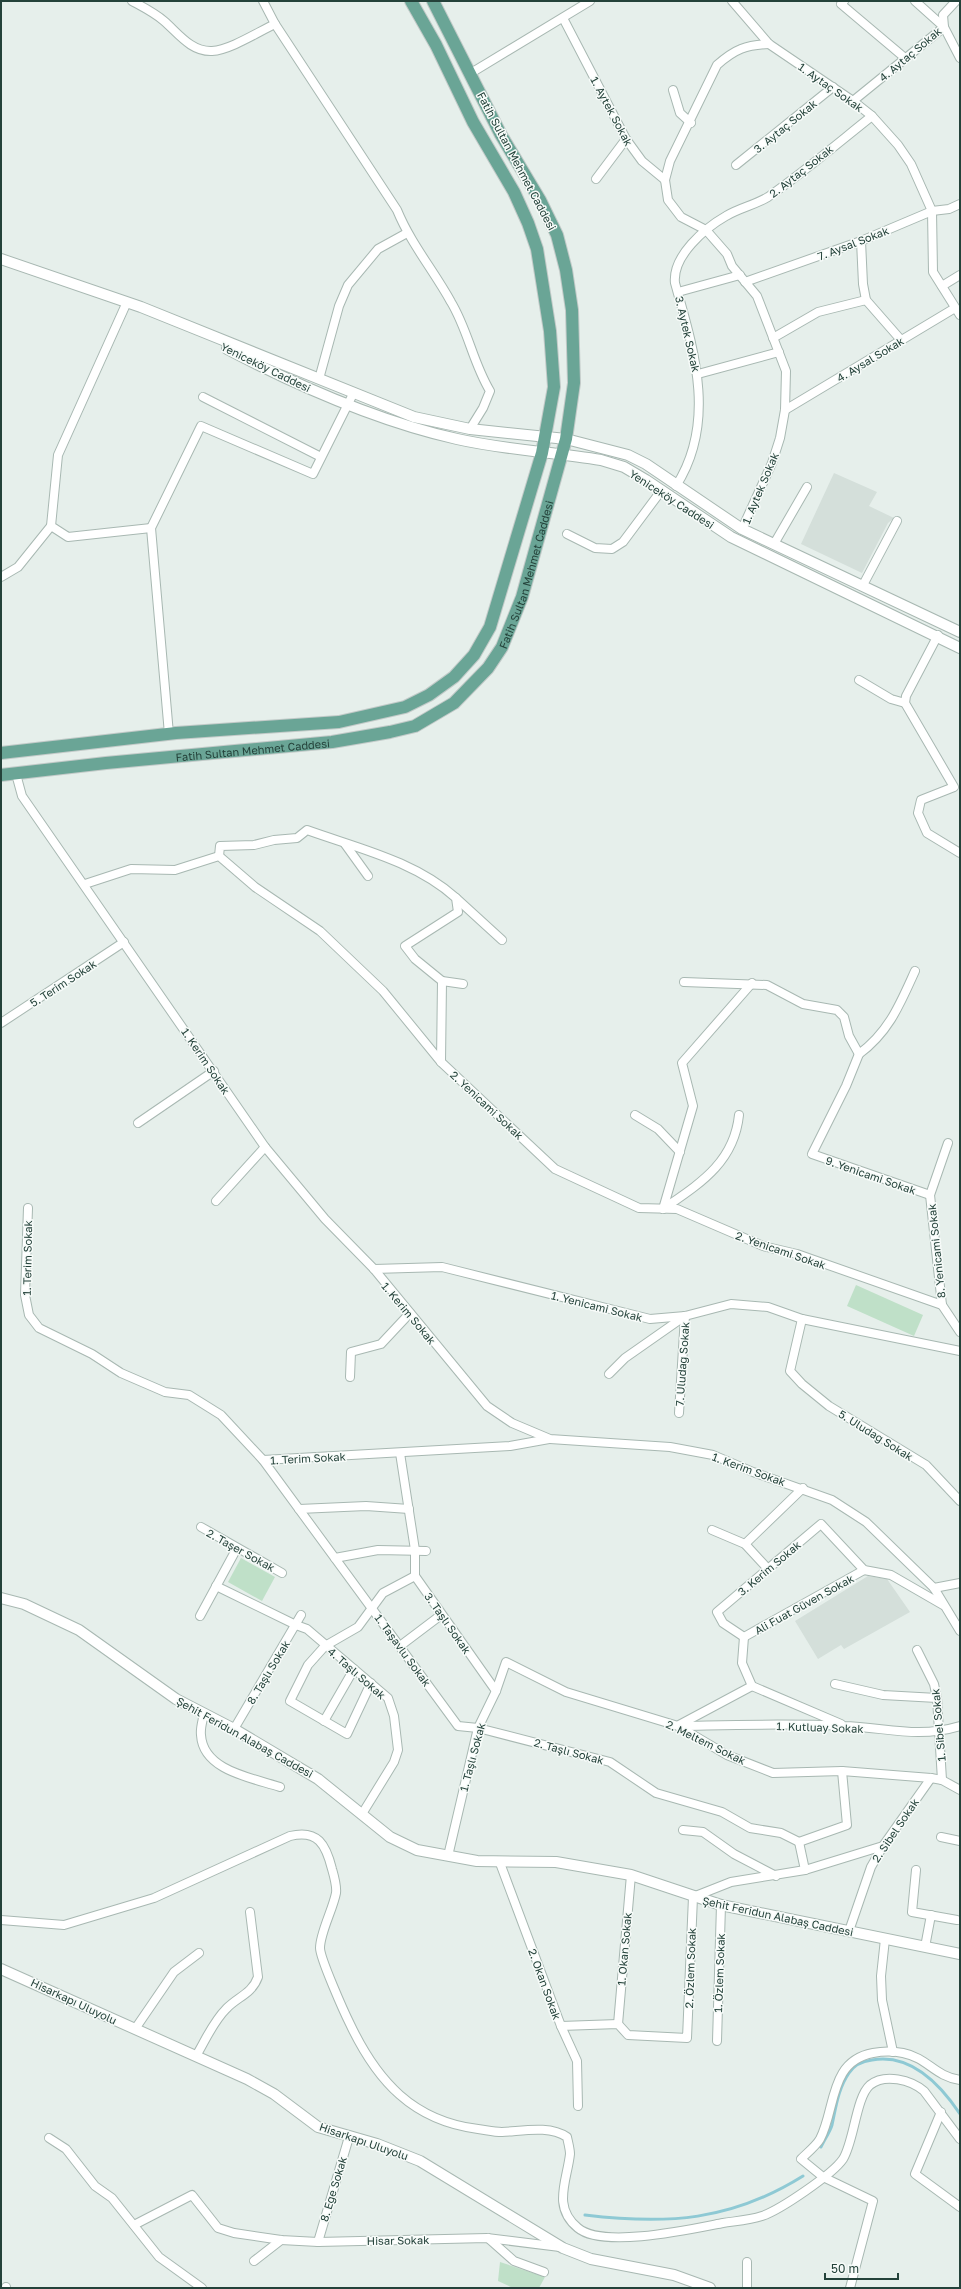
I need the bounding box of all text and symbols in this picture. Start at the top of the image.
street label: 4. Aytaç Sokak [876,24,944,84]
street label: 1. Aytaç Sokak [796,60,866,114]
street label: 1. Aytek Sokak [588,74,636,148]
street label: Fatih Sultan Mehmet Caddesi [475,90,559,232]
street label: 3. Aytaç Sokak [751,97,819,155]
street label: 2. Aytaç Sokak [767,142,835,200]
street label: 7. Aysal Sokak [816,223,890,263]
street label: 3. Aytek Sokak [673,295,703,373]
street label: 4. Aysal Sokak [834,334,906,384]
street label: Yeniceköy Caddesi [219,340,313,394]
street label: 1. Aytek Sokak [739,450,781,526]
street label: Yeniceköy Caddesi [627,467,717,531]
street label: Fatih Sultan Mehmet Caddesi [496,499,555,650]
street label: Fatih Sultan Mehmet Caddesi [175,736,330,763]
street label: 5. Terim Sokak [27,957,99,1009]
street label: 1. Kerim Sokak [179,1025,233,1097]
street label: 2. Yenicami Sokak [448,1068,526,1142]
street label: 9. Yenicami Sokak [824,1153,918,1197]
street label: 8. Yenicami Sokak [925,1203,947,1299]
street label: 1. Terim Sokak [20,1220,34,1296]
street label: 2. Yenicami Sokak [734,1228,828,1272]
street label: 1. Kerim Sokak [379,1279,439,1347]
street label: 1. Yenicami Sokak [550,1288,644,1324]
street label: 7. Uludağ Sokak [673,1321,691,1407]
street label: 5. Uludağ Sokak [836,1407,916,1463]
street label: 1. Terim Sokak [270,1450,346,1466]
street label: 1. Kerim Sokak [711,1450,787,1488]
street label: 2. Taşer Sokak [205,1526,277,1574]
street label: 3. Kerim Sokak [735,1538,803,1598]
street label: Ali Fuat Güven Sokak [752,1571,856,1637]
street label: 3. Taşlı Sokak [422,1590,474,1656]
street label: 1. Taşavlu Sokak [372,1611,434,1689]
street label: 8. Taşlı Sokak [244,1638,292,1706]
street label: 4. Taşlı Sokak [326,1644,388,1702]
street label: 1. Sibel Sokak [928,1688,948,1762]
street label: Şehit Feridun Alabaş Caddesi [174,1694,316,1780]
street label: 2. Meltem Sokak [664,1717,748,1767]
street label: 1. Kutluay Sokak [776,1719,864,1735]
street label: 1. Taşlı Sokak [457,1721,487,1793]
street label: 2. Taşlı Sokak [533,1735,605,1767]
street label: 2. Sibel Sokak [869,1796,921,1864]
street label: Şehit Feridun Alabaş Caddesi [701,1894,855,1938]
street label: 1. Okan Sokak [614,1912,634,1986]
street label: 2. Özlem Sokak [682,1928,698,2008]
street label: 1. Özlem Sokak [711,1933,727,2013]
street label: 2. Okan Sokak [526,1947,564,2021]
street label: Hisarkapı Uluyolu [29,1975,119,2027]
street label: Hisarkapı Uluyolu [318,2120,410,2162]
street label: 8. Ege Sokak [317,2155,349,2223]
street label: Hisar Sokak [367,2233,429,2247]
scale bar [825,2255,898,2281]
text: 50 m [831,2261,859,2276]

